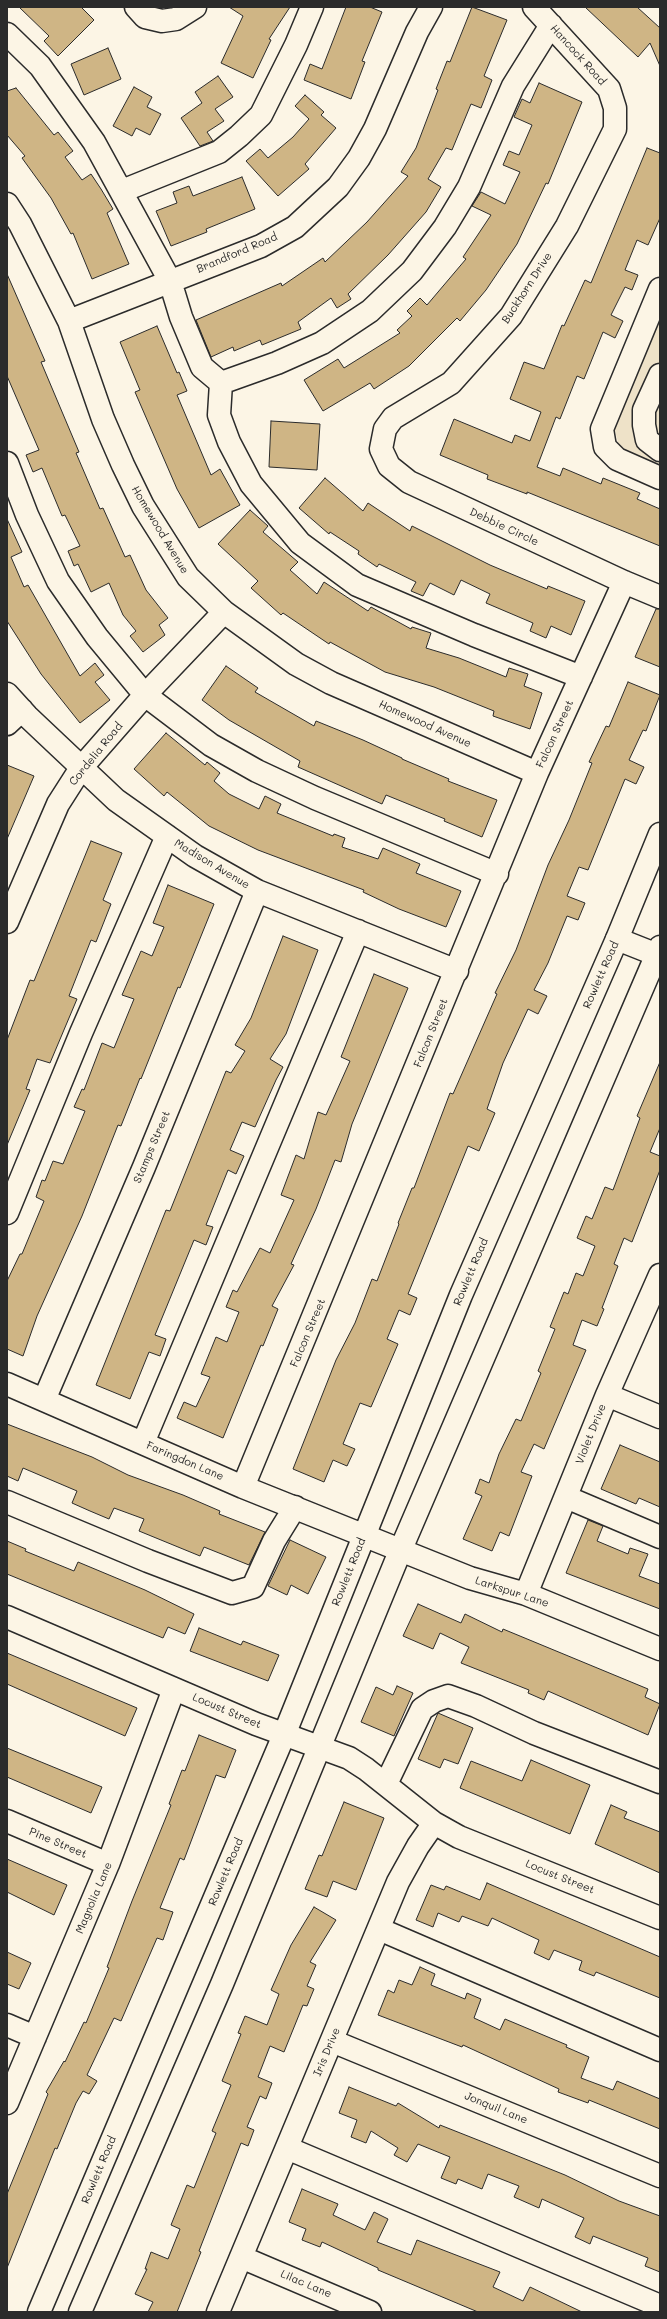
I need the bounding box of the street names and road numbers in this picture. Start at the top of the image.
street label: Hancock Road [547,22,609,88]
street label: Brandford Road [195,230,279,276]
street label: Buckhorn Drive [499,250,555,326]
street label: Homewood Avenue [129,484,191,576]
street label: Debbie Circle [467,505,541,549]
street label: Homewood Avenue [377,698,473,750]
street label: Falcon Street [534,698,576,770]
street label: Cordelia Road [66,720,126,788]
street label: Madison Avenue [172,836,252,892]
street label: Rowlett Road [580,939,622,1011]
street label: Falcon Street [411,997,451,1069]
street label: Stamps Street [131,1109,173,1185]
street label: Rowlett Road [451,1236,491,1308]
street label: Falcon Street [288,1297,328,1369]
street label: Violet Drive [573,1402,609,1466]
street label: Faringdon Lane [144,1439,226,1483]
street label: Rowlett Road [329,1536,369,1608]
street label: Larkspur Lane [473,1574,551,1610]
street label: Locust Street [191,1691,263,1731]
street label: Pine Street [27,1825,89,1861]
street label: Rowlett Road [206,1836,246,1908]
street label: Locust Street [523,1857,597,1897]
street label: Magnolia Lane [73,1860,115,1936]
street label: Iris Drive [311,2026,343,2078]
street label: Jonquil Lane [463,2089,529,2127]
street label: Rowlett Road [79,2134,119,2206]
street label: Lilac Lane [278,2267,334,2301]

